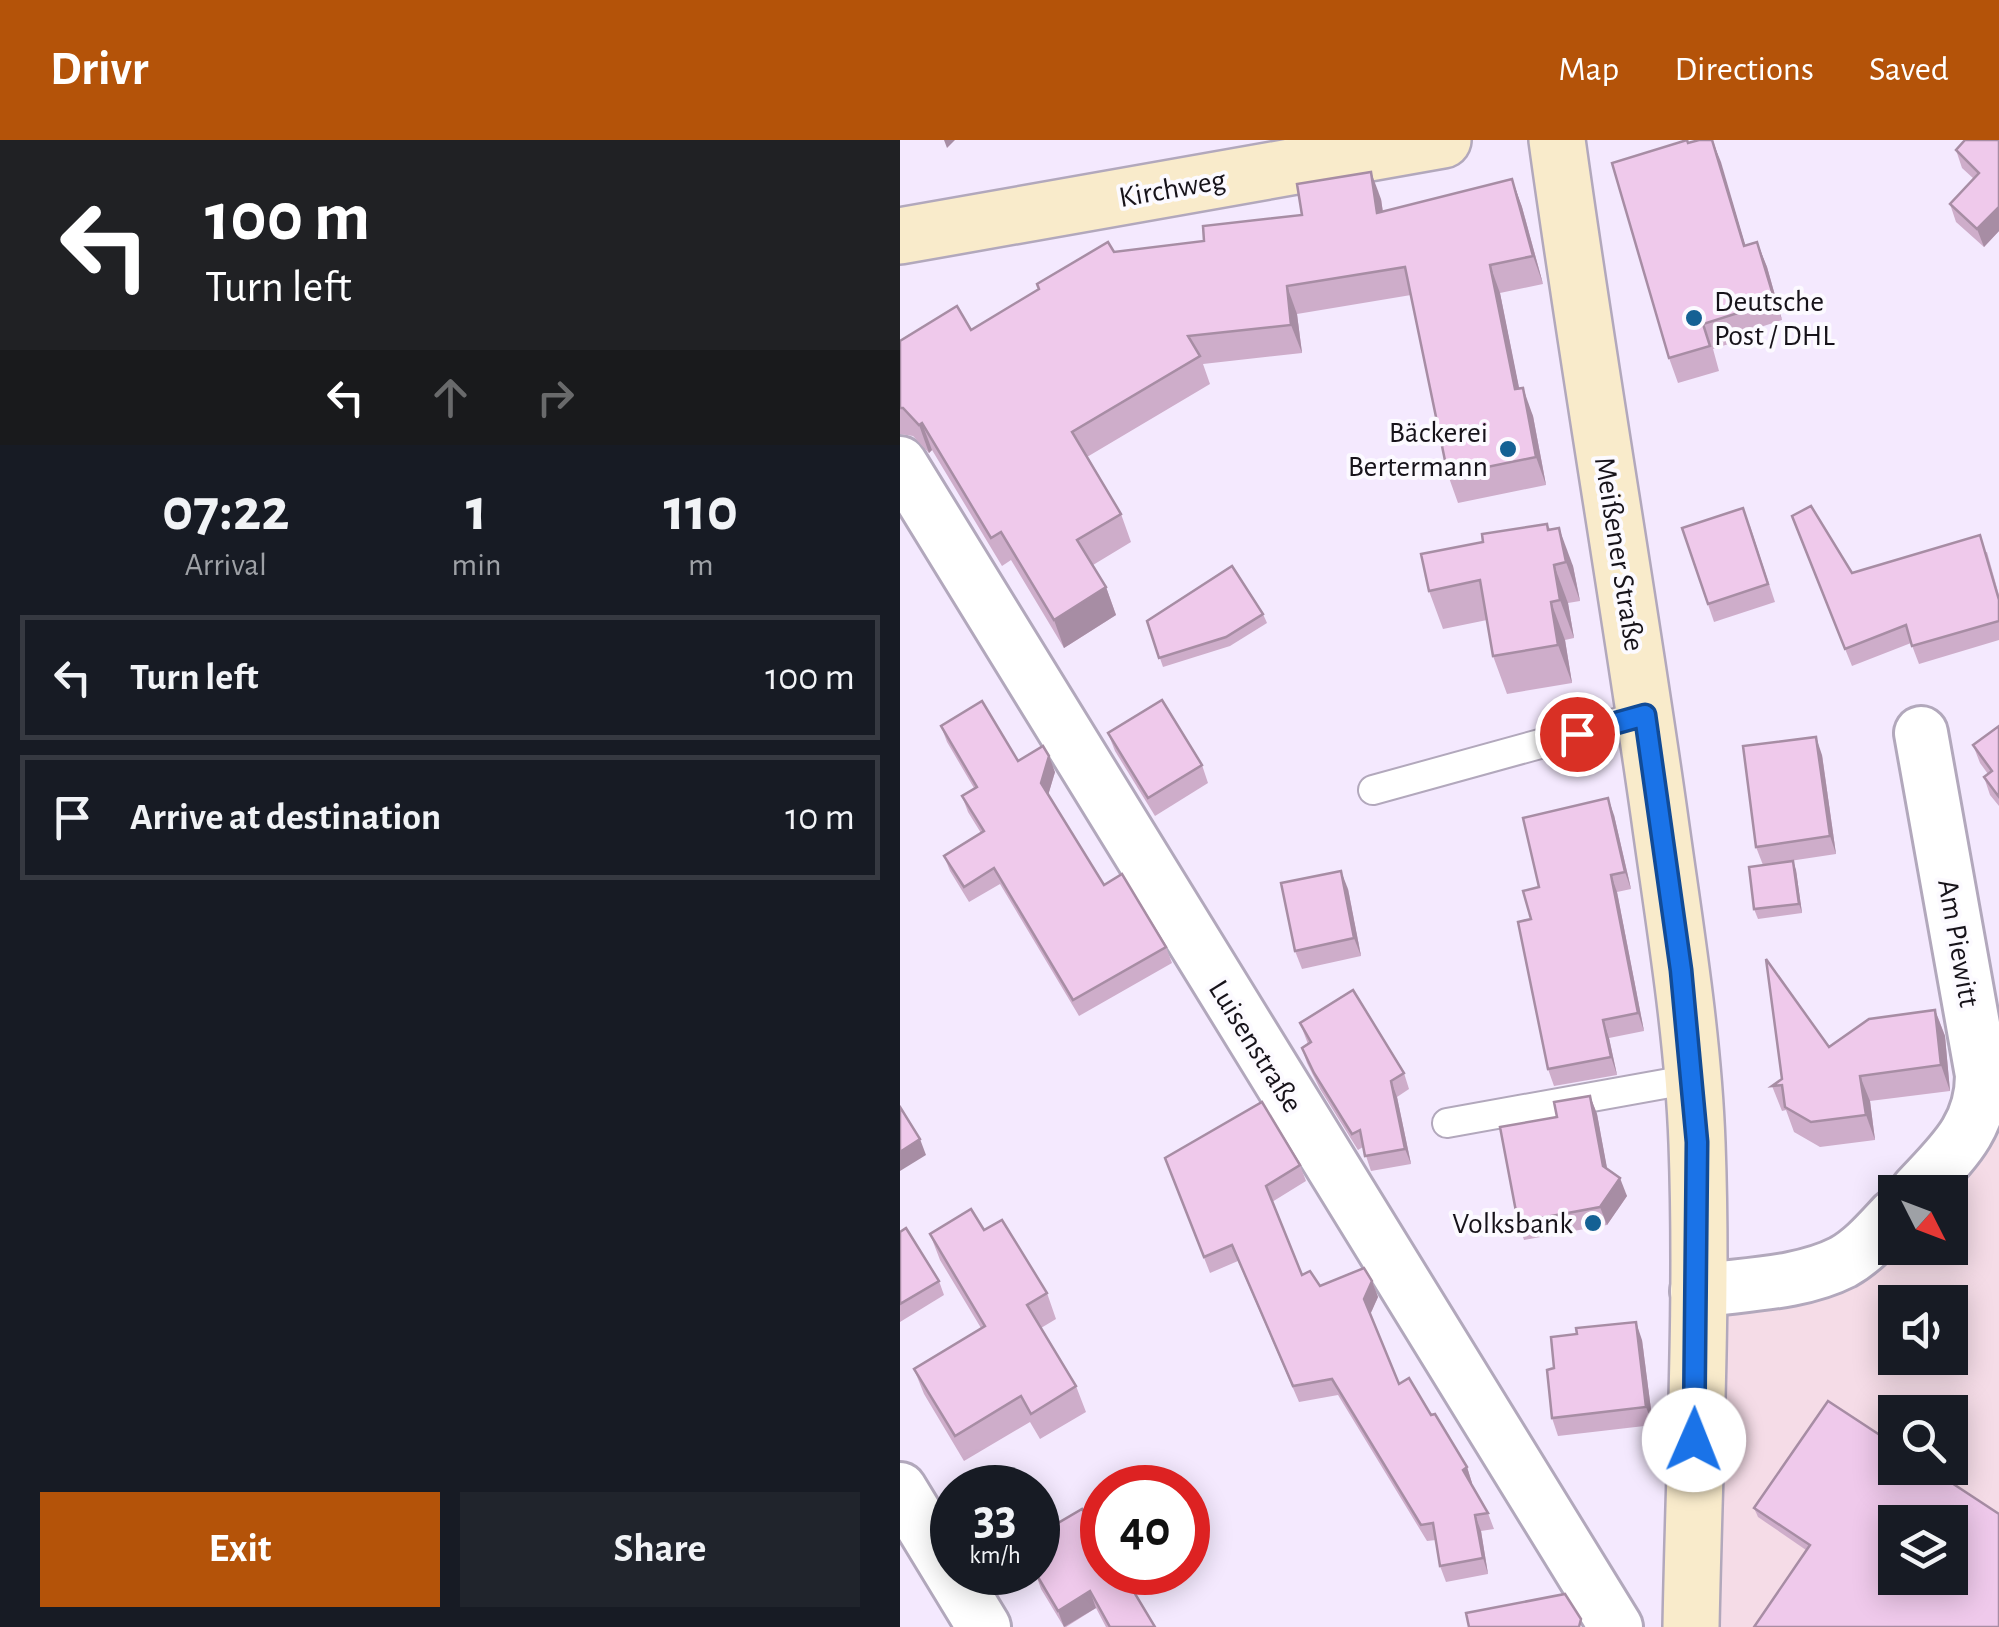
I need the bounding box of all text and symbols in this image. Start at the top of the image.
text: Drivr [50,46,149,94]
text: Map [1558,52,1619,87]
text: Directions [1674,52,1814,87]
text: Saved [1869,52,1949,87]
street label: Kirchweg [1116,165,1228,213]
icon: left [40,180,170,310]
text: 100 m [205,183,370,253]
text: Turn left [205,265,352,310]
place label: Deutsche Post / DHL [1714,287,1835,351]
marker: Deutsche Post / DHL [1683,307,1705,329]
icon: left [318,370,373,425]
icon: ahead [423,370,478,425]
icon: right [528,370,583,425]
place label: Bäckerei Bertermann [1348,418,1488,482]
marker: Bäckerei Bertermann [1497,438,1519,460]
street label: Meißener Straße [1589,455,1649,653]
text: 07:22 [162,481,290,541]
text: 1 [466,481,487,541]
text: 110 [663,481,738,541]
text: Arrival [185,549,267,581]
text: min [452,549,501,581]
text: m [688,549,713,581]
icon: left [45,650,100,705]
text: Turn left [130,659,258,697]
text: 100 m [765,659,855,697]
pin [1535,692,1620,777]
icon: arrive [1550,707,1605,762]
icon: arrive [45,790,100,845]
text: Arrive at destination [130,799,441,837]
text: 10 m [785,799,855,837]
street label: Am Piewitt [1932,877,1984,1010]
street label: Luisenstraße [1203,975,1308,1118]
north arrow [1878,1175,1968,1265]
map controls [1878,1175,1968,1595]
place label: Volksbank [1452,1209,1573,1239]
marker: Volksbank [1582,1212,1604,1234]
button: sound [1878,1285,1968,1375]
position arrow [1642,1388,1746,1492]
button: search [1878,1395,1968,1485]
speed limit sign: 40 [1080,1465,1210,1595]
button: Exit [40,1492,440,1607]
button: Share [460,1492,860,1607]
text: 33 [973,1493,1017,1543]
button: layers [1878,1505,1968,1595]
text: km/h [969,1543,1021,1568]

